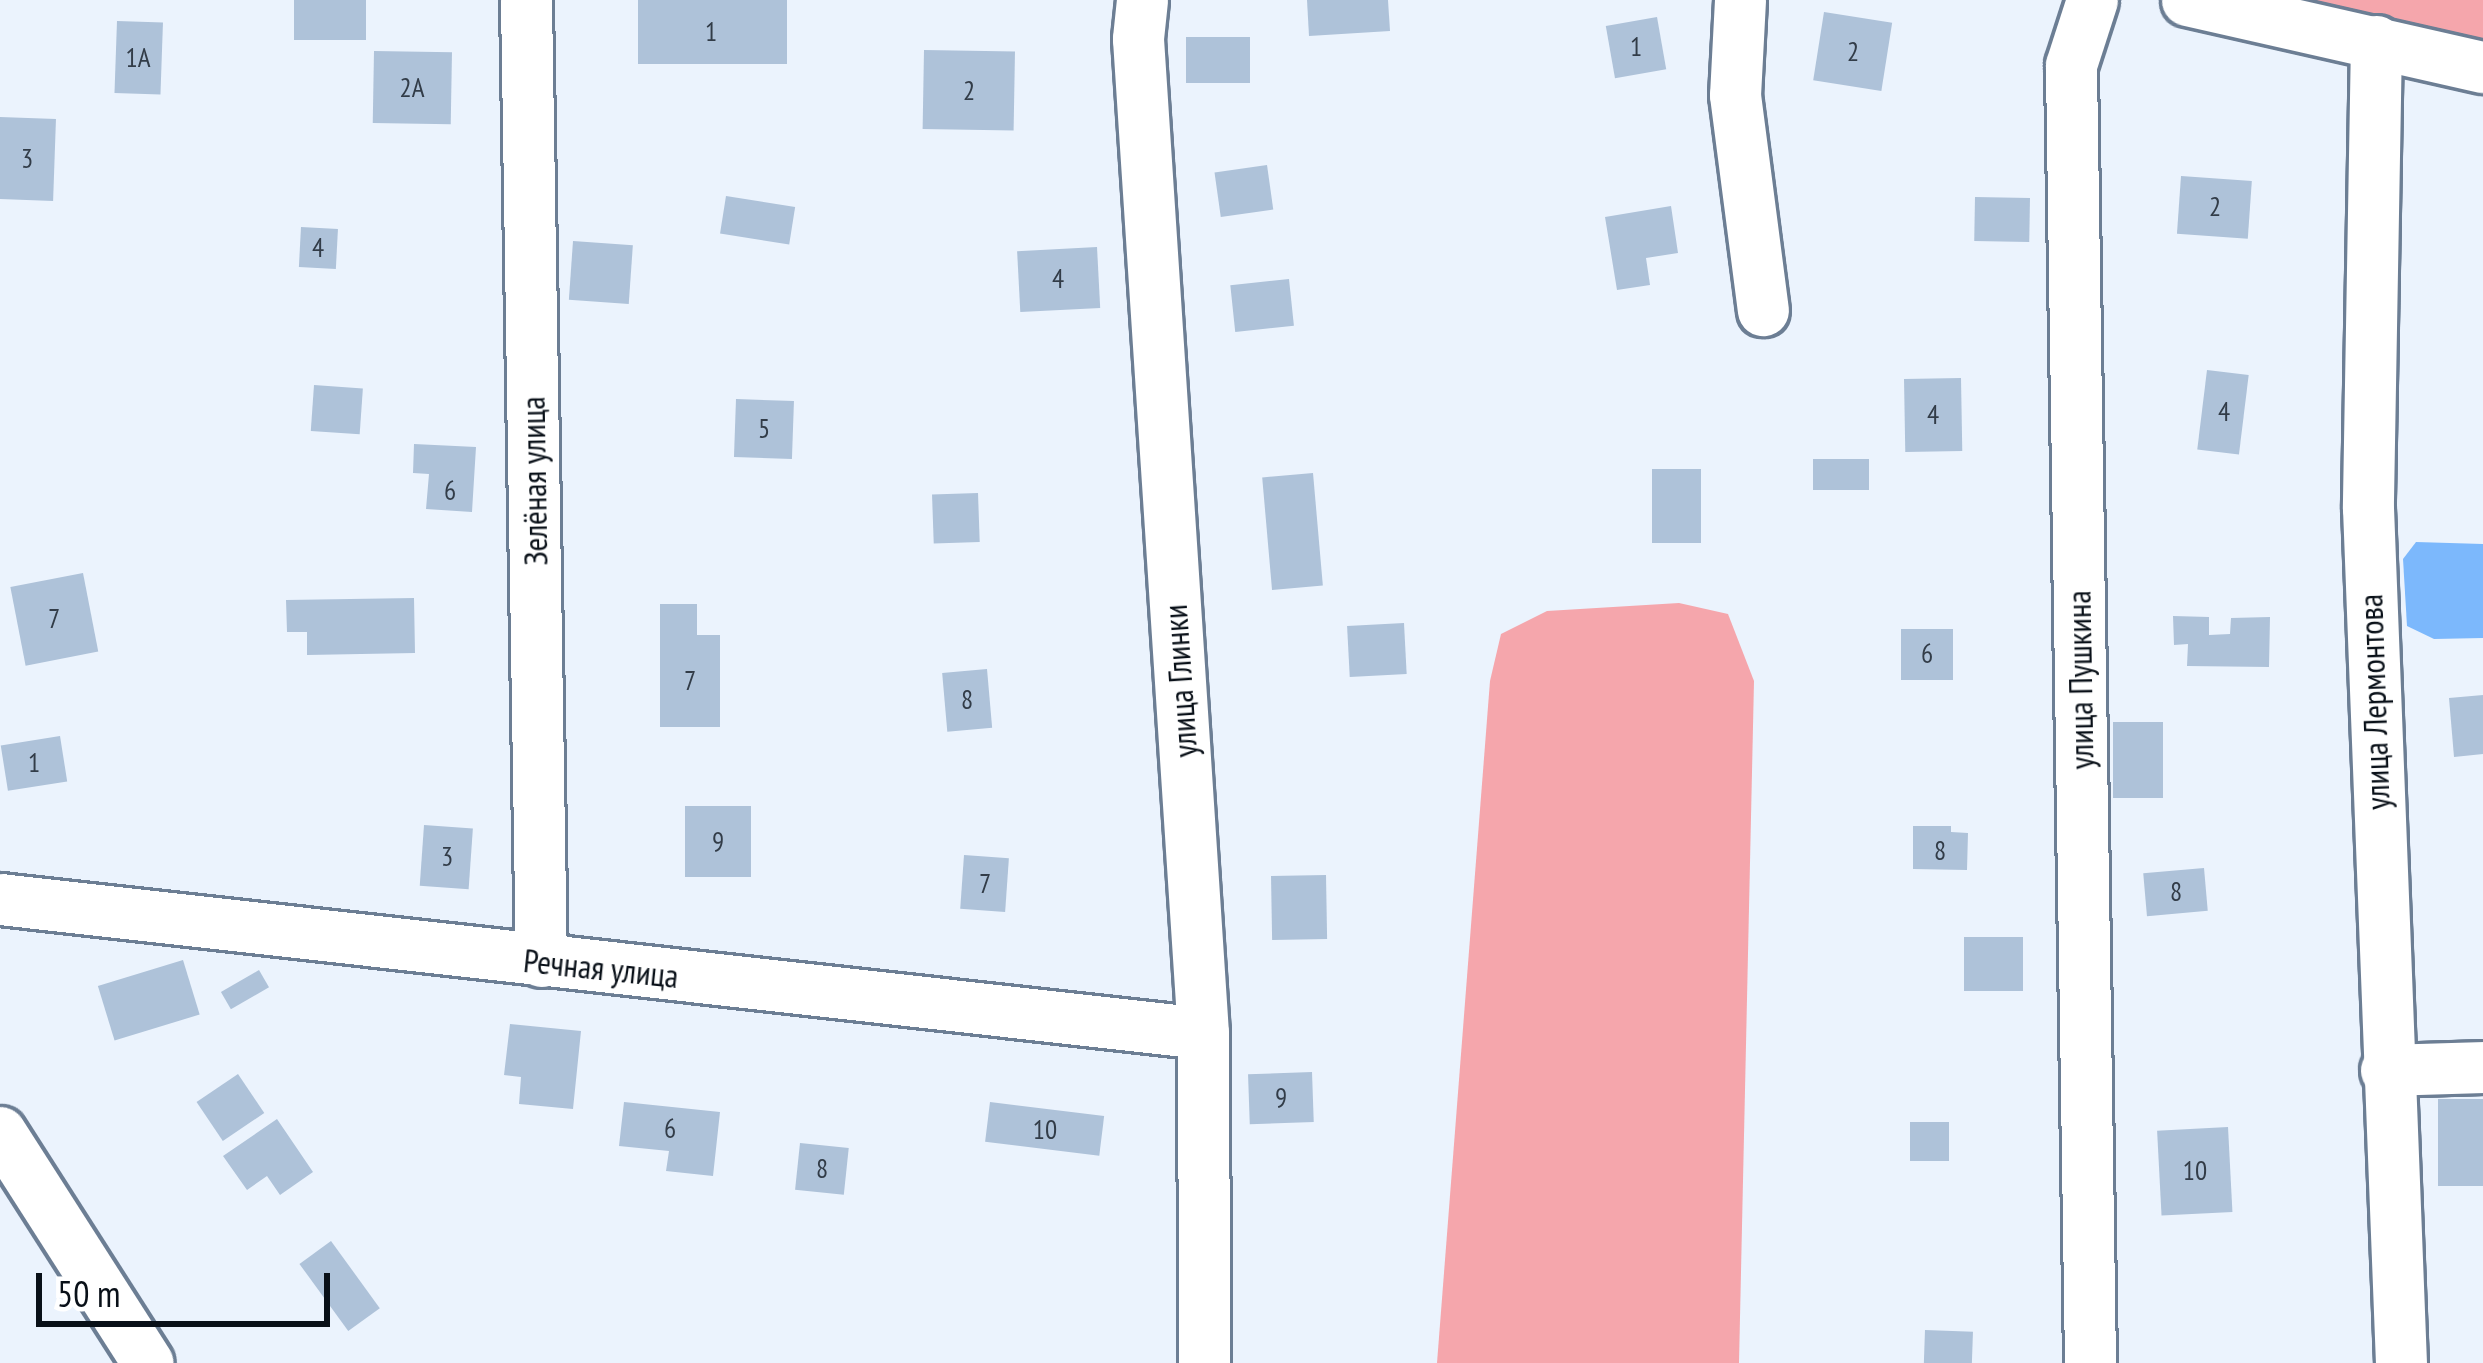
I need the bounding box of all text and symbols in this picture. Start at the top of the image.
house number: 1 [705,16,717,48]
house number: 1 [1630,31,1642,63]
house number: 2 [1847,36,1859,68]
house number: 1А [126,42,150,74]
house number: 2А [400,72,424,104]
house number: 2 [963,75,975,107]
house number: 3 [21,143,33,175]
house number: 2 [2209,191,2221,223]
house number: 4 [312,232,324,264]
house number: 4 [1052,263,1064,295]
street label: Зелёная улица [513,396,555,566]
house number: 4 [2218,396,2230,428]
house number: 4 [1927,399,1939,431]
house number: 5 [758,413,770,445]
house number: 6 [444,475,456,507]
street label: улица Пушкина [2059,590,2101,770]
street label: улица Лермонтова [2350,593,2398,811]
house number: 7 [48,603,60,635]
street label: улица Глинки [1155,603,1205,759]
house number: 6 [1921,638,1933,670]
house number: 7 [684,665,696,697]
house number: 8 [961,684,973,716]
house number: 1 [28,747,40,779]
house number: 9 [712,826,724,858]
house number: 8 [1934,835,1946,867]
house number: 3 [441,841,453,873]
house number: 7 [979,868,991,900]
house number: 8 [2170,876,2182,908]
street label: Речная улица [522,940,680,996]
house number: 9 [1275,1082,1287,1114]
house number: 6 [664,1113,676,1145]
house number: 10 [1033,1114,1057,1146]
house number: 8 [816,1153,828,1185]
house number: 10 [2183,1155,2207,1187]
scale bar [42,1249,336,1323]
text: 50 m [57,1270,120,1317]

